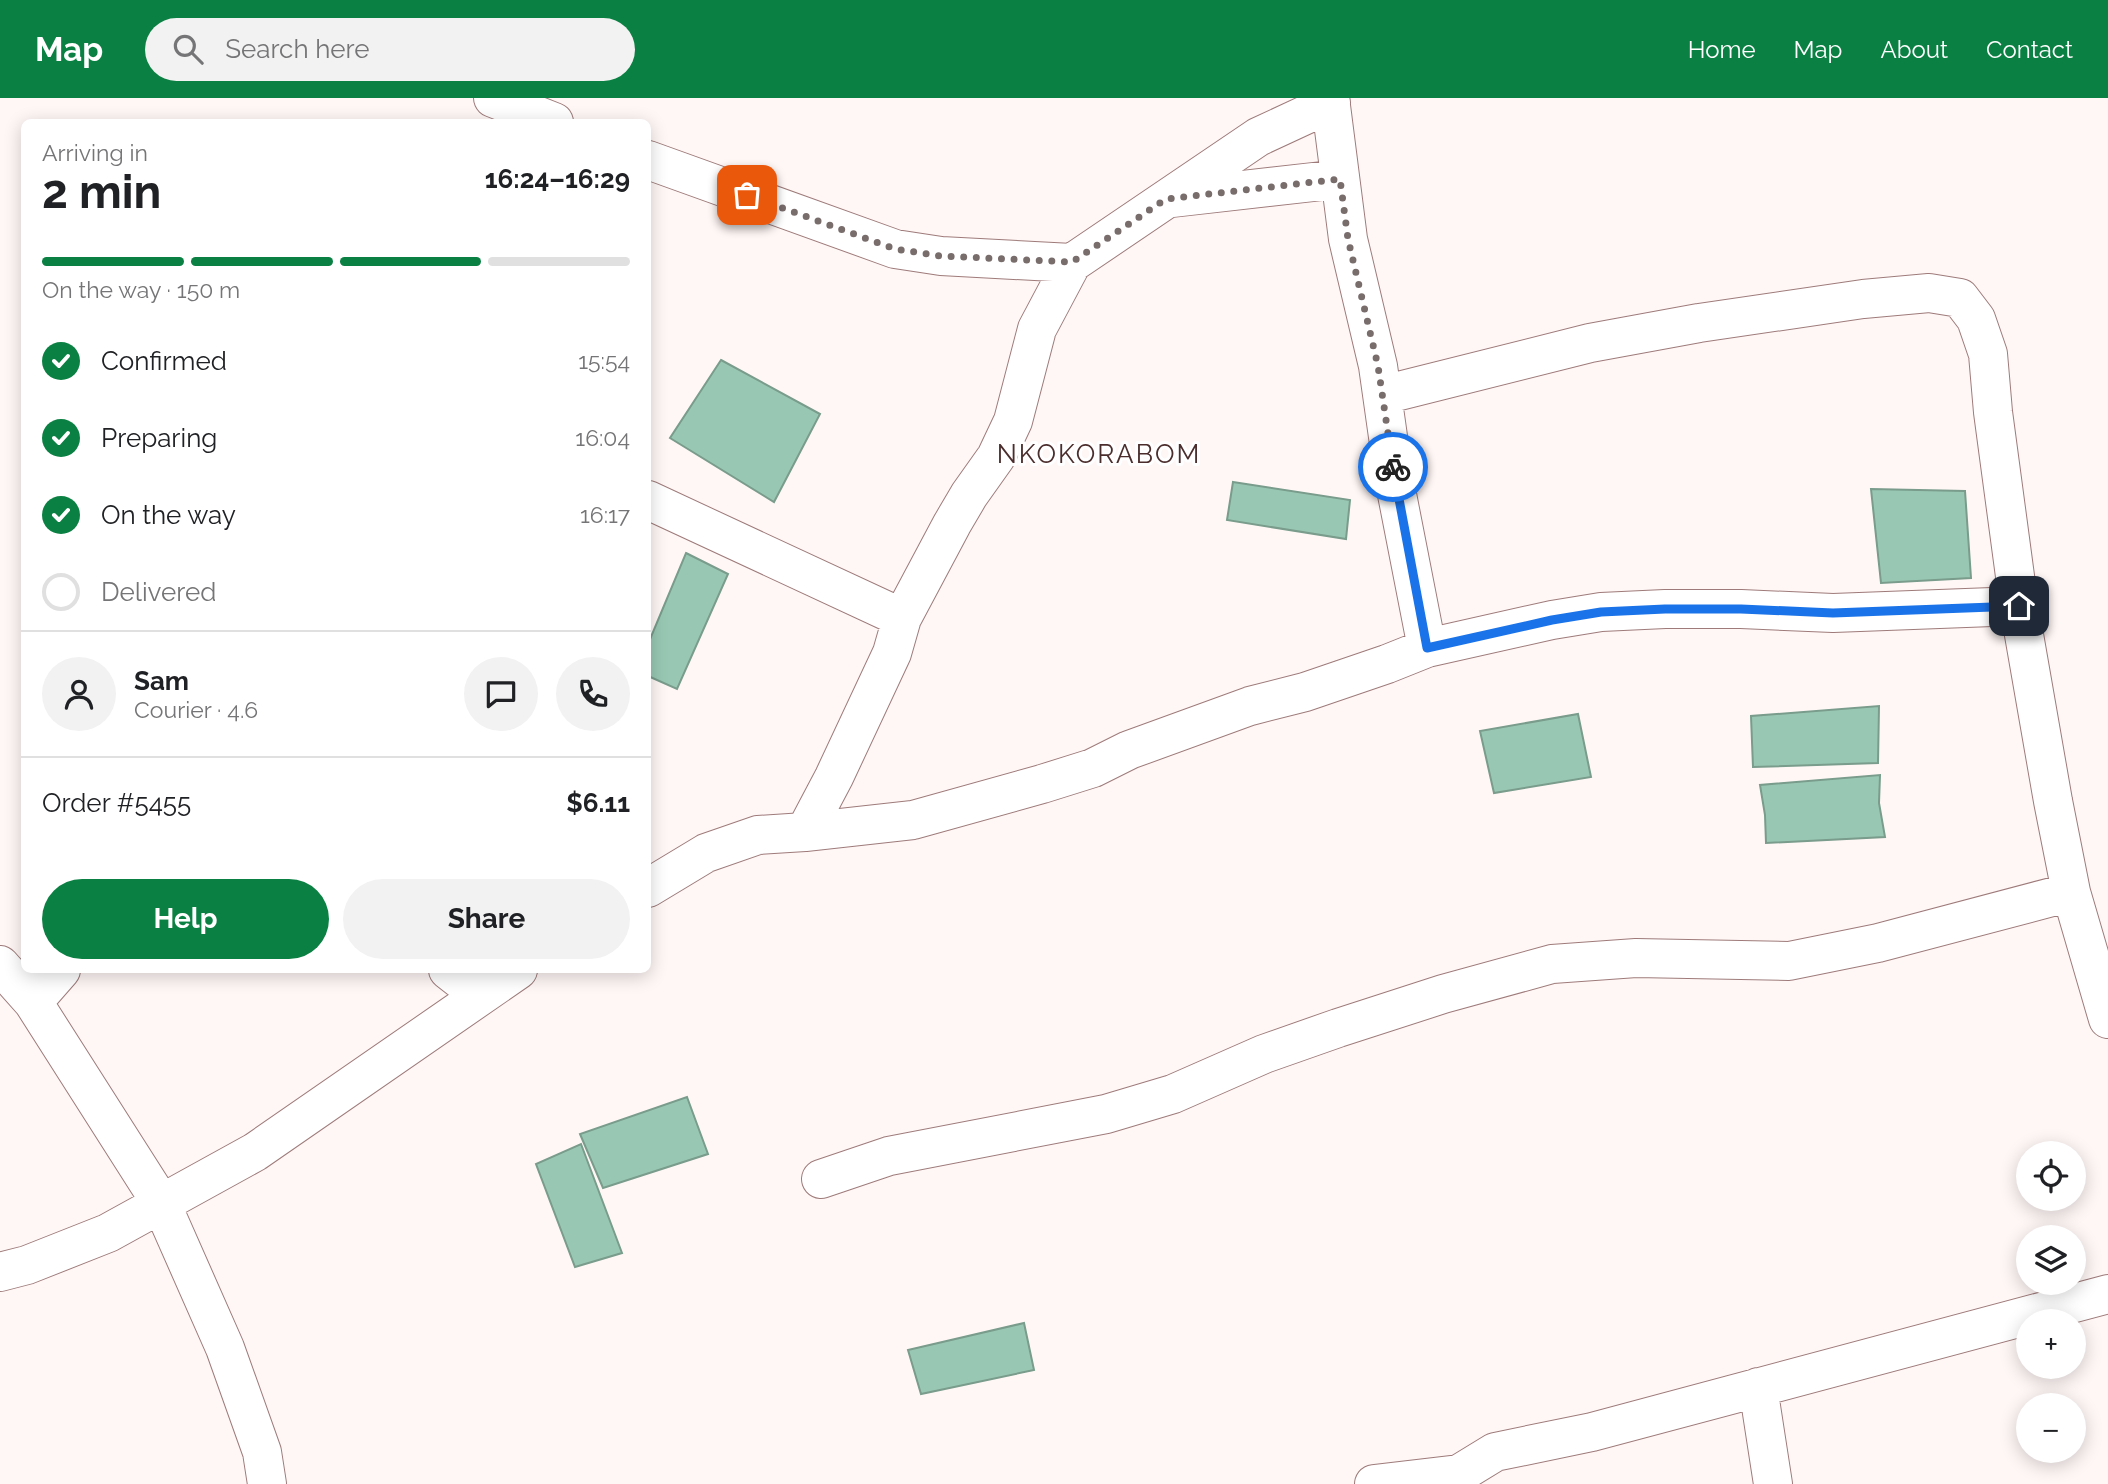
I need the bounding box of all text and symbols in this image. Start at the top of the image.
search box [145,18,635,81]
text: Map [35,30,103,69]
icon: search [169,30,207,68]
text: Search here [225,34,370,64]
text: Home [1688,35,1756,64]
text: Map [1794,35,1842,64]
text: About [1880,35,1948,64]
text: Contact [1986,35,2073,64]
text: Arriving in [42,139,148,166]
text: 16:24–16:29 [485,164,630,194]
text: 2 min [42,165,161,219]
pin [717,165,777,225]
icon: bag [728,176,766,214]
text: On the way · 150 m [42,276,240,303]
icon: check [42,342,80,380]
text: Confirmed [101,346,227,376]
text: 15:54 [578,347,630,374]
icon: check [42,419,80,457]
text: Preparing [101,423,217,453]
text: 16:04 [575,424,630,451]
courier [1358,432,1428,502]
district label: NKOKORABOM [997,439,1201,469]
icon: bike [1374,448,1412,486]
icon: check [42,496,80,534]
text: On the way [101,500,236,530]
text: 16:17 [580,501,630,528]
pin [1989,576,2049,636]
text: Delivered [101,577,216,607]
icon: home [2000,587,2038,625]
button: person [42,657,116,731]
button: chat [464,657,538,731]
button: phone [556,657,630,731]
text: Sam [134,666,189,696]
text: Courier · 4.6 [134,696,258,723]
text: Order #5455 [42,788,191,818]
text: $6.11 [566,788,630,818]
button: Help [42,879,329,959]
button: Share [343,879,630,959]
map controls [2016,1141,2086,1463]
button: locate [2016,1141,2086,1211]
button: layers [2016,1225,2086,1295]
button: + [2016,1309,2086,1379]
button: − [2016,1393,2086,1463]

